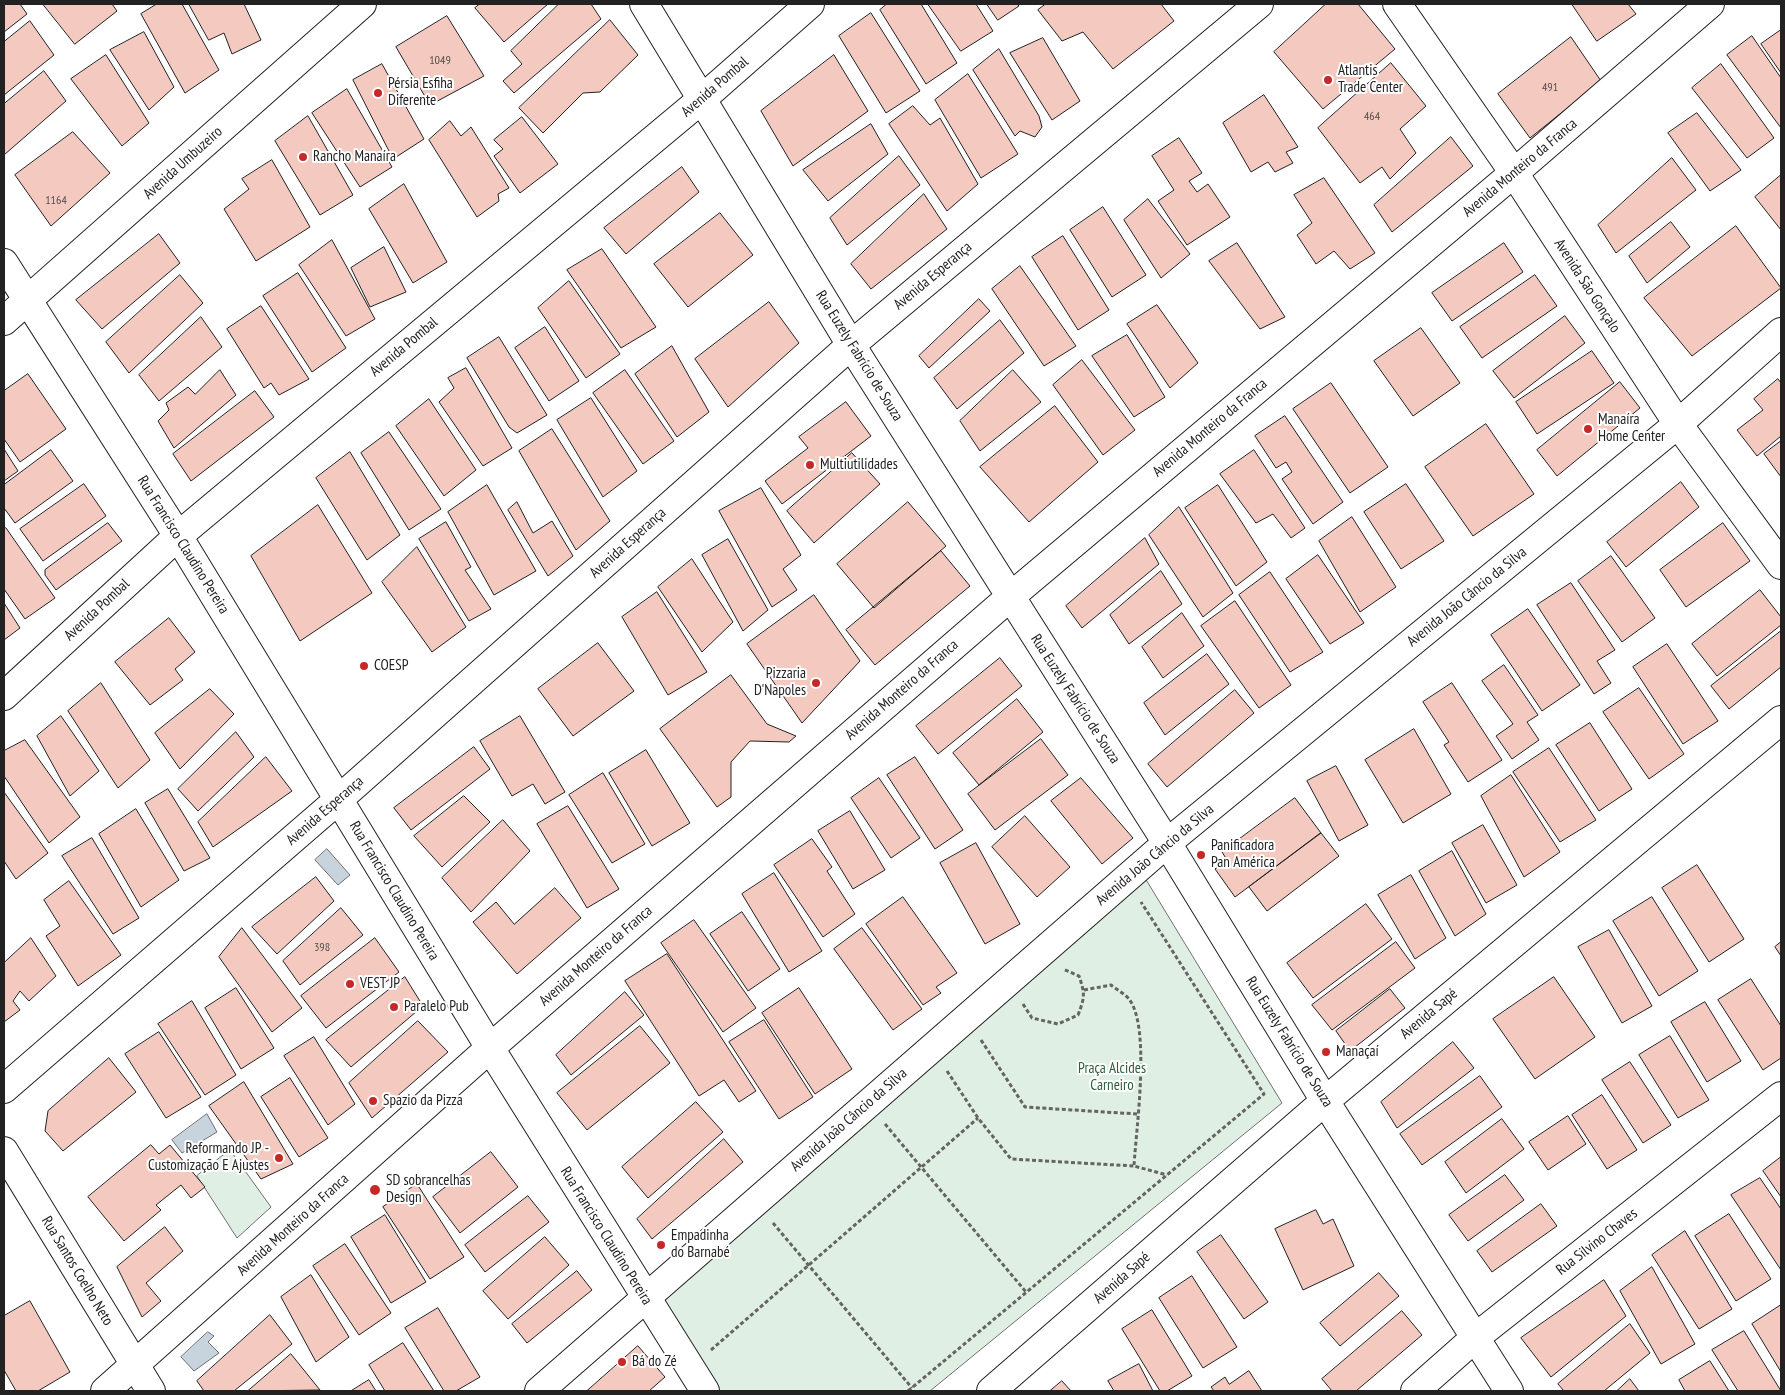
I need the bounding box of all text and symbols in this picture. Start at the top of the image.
street label: Avenida Pombal [678,53,752,121]
house number: 1049 [429,54,451,68]
place label: Atlantis Trade Center [1338,62,1403,97]
marker: Atlantis Trade Center [1322,74,1334,86]
place label: Pérsia Esfiha Diferente [388,75,453,110]
house number: 491 [1542,81,1558,95]
marker: Pérsia Esfiha Diferente [372,87,384,99]
house number: 464 [1364,110,1380,124]
street label: Avenida Monteiro da Franca [1459,115,1581,221]
street label: Avenida Umbuzeiro [140,123,226,203]
place label: Rancho Manaíra [313,148,396,166]
marker: Rancho Manaíra [297,151,309,163]
house number: 1164 [45,194,67,208]
street label: Avenida São Gonçalo [1550,236,1624,336]
street label: Avenida Esperança [890,238,976,314]
street label: Rua Euzely Fabrício de Souza [811,287,907,425]
street label: Avenida Pombal [367,314,441,380]
street label: Avenida Monteiro da Franca [1149,375,1271,481]
place label: Manaíra Home Center [1598,411,1665,446]
marker: Manaíra Home Center [1582,423,1594,435]
place label: Multiutilidades [820,456,898,474]
marker: Multiutilidades [804,459,816,471]
street label: Rua Francisco Claudino Pereira [133,473,233,617]
street label: Avenida Esperança [586,504,670,582]
street label: Avenida João Câncio da Silva [1404,543,1530,651]
street label: Avenida Pombal [61,575,133,645]
street label: Rua Euzely Fabrício de Souza [1026,631,1124,767]
street label: Avenida Monteiro da Franca [842,636,962,744]
place label: COESP [374,657,408,675]
marker: COESP [358,660,370,672]
place label: Pizzaria D'Napoles [754,665,806,700]
marker: Pizzaria D'Napoles [810,677,822,689]
street label: Avenida Esperança [283,773,367,849]
street label: Avenida João Câncio da Silva [1092,800,1218,910]
street label: Rua Francisco Claudino Pereira [345,818,443,964]
place label: Panificadora Pan América [1211,837,1275,872]
marker: Panificadora Pan América [1195,849,1207,861]
street label: Avenida Monteiro da Franca [536,902,656,1010]
house number: 398 [314,941,330,955]
street label: Rua Euzely Fabrício de Souza [1241,973,1337,1111]
place label: VEST JP [360,975,400,993]
marker: VEST JP [344,978,356,990]
street label: Avenida Sapé [1397,985,1461,1043]
place label: Paralelo Pub [404,998,469,1016]
marker: Paralelo Pub [388,1001,400,1013]
place label: Manaçaí [1336,1043,1379,1061]
marker: Manaçaí [1320,1046,1332,1058]
park label: Praça Alcides Carneiro [1078,1060,1146,1095]
street label: Avenida João Câncio da Silva [787,1065,911,1175]
place label: Spazio da Pizza [383,1092,463,1110]
marker: Spazio da Pizza [367,1095,379,1107]
place label: Reformando JP - Customização E Ajustes [148,1140,269,1175]
marker: Reformando JP - Customização E Ajustes [273,1152,285,1164]
street label: Rua Francisco Claudino Pereira [556,1164,656,1308]
street label: Avenida Monteiro da Franca [234,1170,352,1280]
place label: SD sobrancelhas Design [386,1172,471,1207]
marker: SD sobrancelhas Design [368,1183,382,1197]
street label: Rua Silvino Chaves [1553,1205,1641,1279]
street label: Rua Santos Coelho Neto [37,1213,117,1329]
place label: Empadinha do Barnabé [671,1227,730,1262]
marker: Empadinha do Barnabé [655,1239,667,1251]
street label: Avenida Sapé [1090,1248,1154,1308]
place label: Bá do Zé [632,1353,677,1371]
marker: Bá do Zé [616,1356,628,1368]

